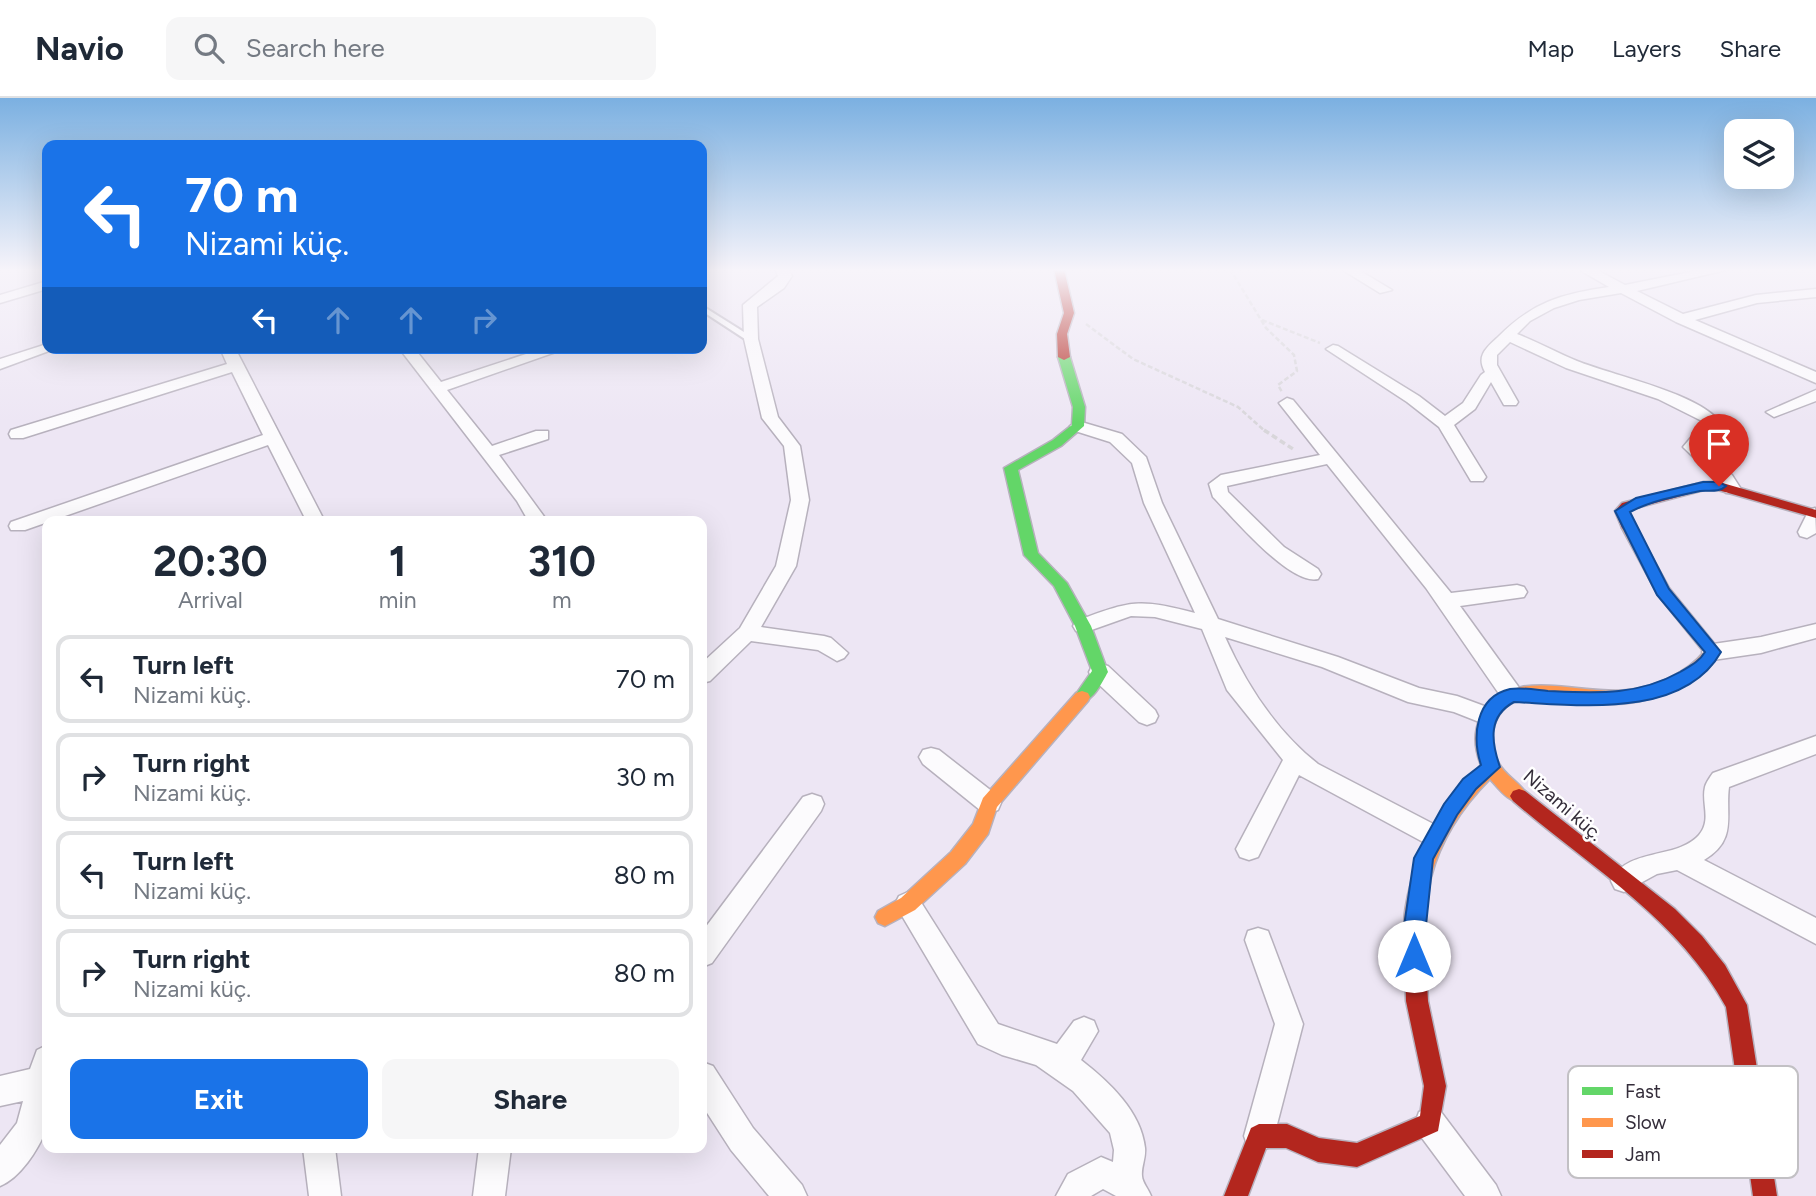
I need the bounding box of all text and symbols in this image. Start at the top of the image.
search box [166,17,656,80]
text: Navio [35,29,124,68]
icon: search [190,29,228,67]
text: Search here [246,32,385,64]
text: Map [1527,34,1574,63]
text: Layers [1612,34,1681,63]
text: Share [1719,34,1781,63]
map controls [1724,119,1794,189]
button: layers [1724,119,1794,189]
text: 70 m [185,165,298,224]
icon: left [70,168,161,259]
text: Nizami küç. [185,225,349,263]
icon: left [246,301,284,339]
icon: ahead [319,301,357,339]
icon: ahead [392,301,430,339]
icon: right [465,301,503,339]
pin [1689,414,1749,486]
icon: arrive [1700,425,1738,463]
text: 20:30 [153,536,268,587]
text: 1 [389,536,407,587]
text: 310 [528,536,596,587]
text: Arrival [178,586,243,614]
text: min [379,586,417,614]
text: m [552,586,572,614]
text: Turn left [133,649,234,681]
icon: left [74,660,112,698]
text: 70 m [616,663,675,695]
text: Nizami küç. [133,681,251,709]
text: Turn right [133,747,250,779]
icon: right [74,758,112,796]
text: 30 m [616,761,675,793]
street label: Nizami küç. [1519,764,1607,846]
text: Nizami küç. [133,779,251,807]
text: Turn left [133,845,234,877]
icon: left [74,856,112,894]
text: 80 m [614,859,675,891]
text: Nizami küç. [133,877,251,905]
position arrow [1377,919,1451,993]
text: Turn right [133,943,250,975]
icon: right [74,954,112,992]
text: 80 m [614,957,675,989]
text: Nizami küç. [133,975,251,1003]
button: Exit [70,1059,368,1139]
button: Share [382,1059,679,1139]
legend [1568,1066,1798,1178]
text: Fast [1625,1080,1661,1103]
text: Slow [1625,1111,1667,1134]
text: Jam [1625,1143,1661,1166]

